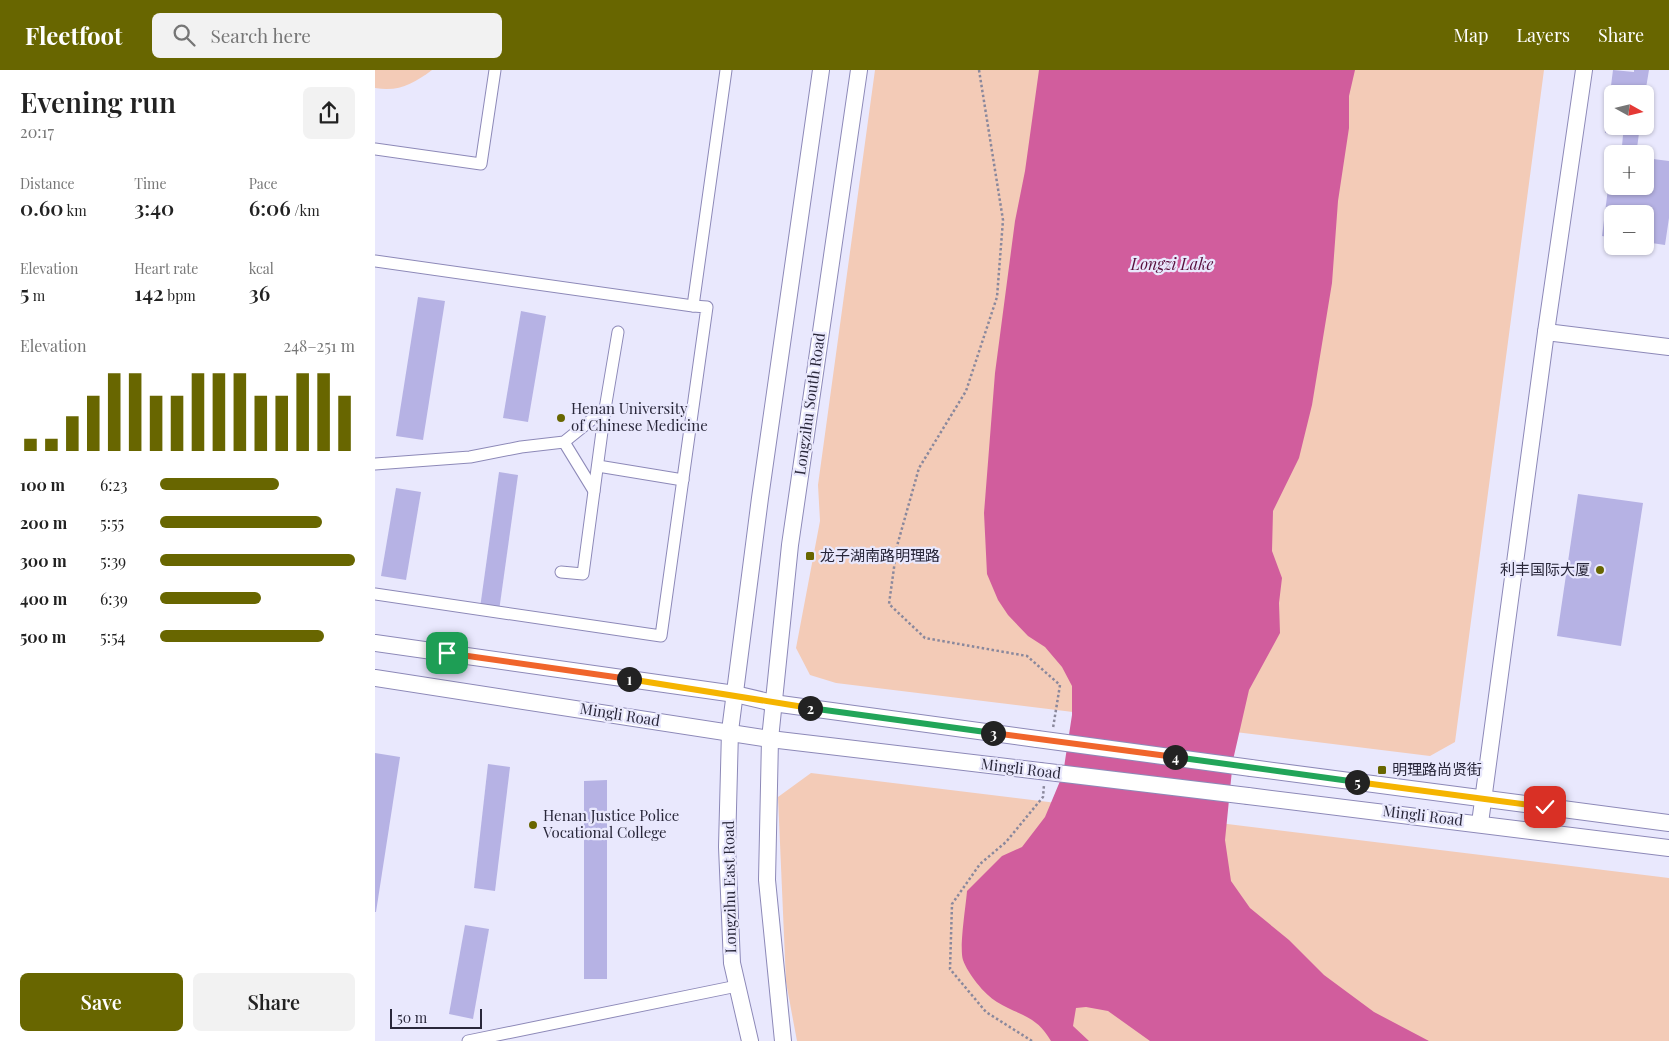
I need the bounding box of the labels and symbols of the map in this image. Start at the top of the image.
north arrow [1604,85,1654,135]
water label: Longzi Lake [1130,253,1213,274]
street label: Longzihu South Road [789,331,829,476]
place label: Henan University of Chinese Medicine [571,398,708,435]
marker: Henan University of Chinese Medicine [555,412,567,424]
place label: 龙子湖南路明理路 [820,545,940,565]
marker: 龙子湖南路明理路 [804,550,816,562]
place label: 利丰国际大厦 [1500,559,1590,579]
marker: 利丰国际大厦 [1594,564,1606,576]
pin [426,632,468,674]
pin: 1 [617,666,641,692]
pin: 2 [797,696,823,720]
street label: Mingli Road [579,698,662,730]
pin: 3 [981,720,1005,746]
pin: 4 [1163,744,1187,770]
street label: Mingli Road [980,753,1063,783]
place label: 明理路尚贤街 [1392,759,1482,779]
marker: 明理路尚贤街 [1376,764,1388,776]
pin: 5 [1345,770,1369,794]
pin [1524,786,1566,828]
street label: Mingli Road [1382,800,1465,830]
place label: Henan Justice Police Vocational College [542,805,679,842]
marker: Henan Justice Police Vocational College [527,819,539,831]
street label: Longzihu East Road [718,820,740,954]
scale bar [390,1006,483,1029]

